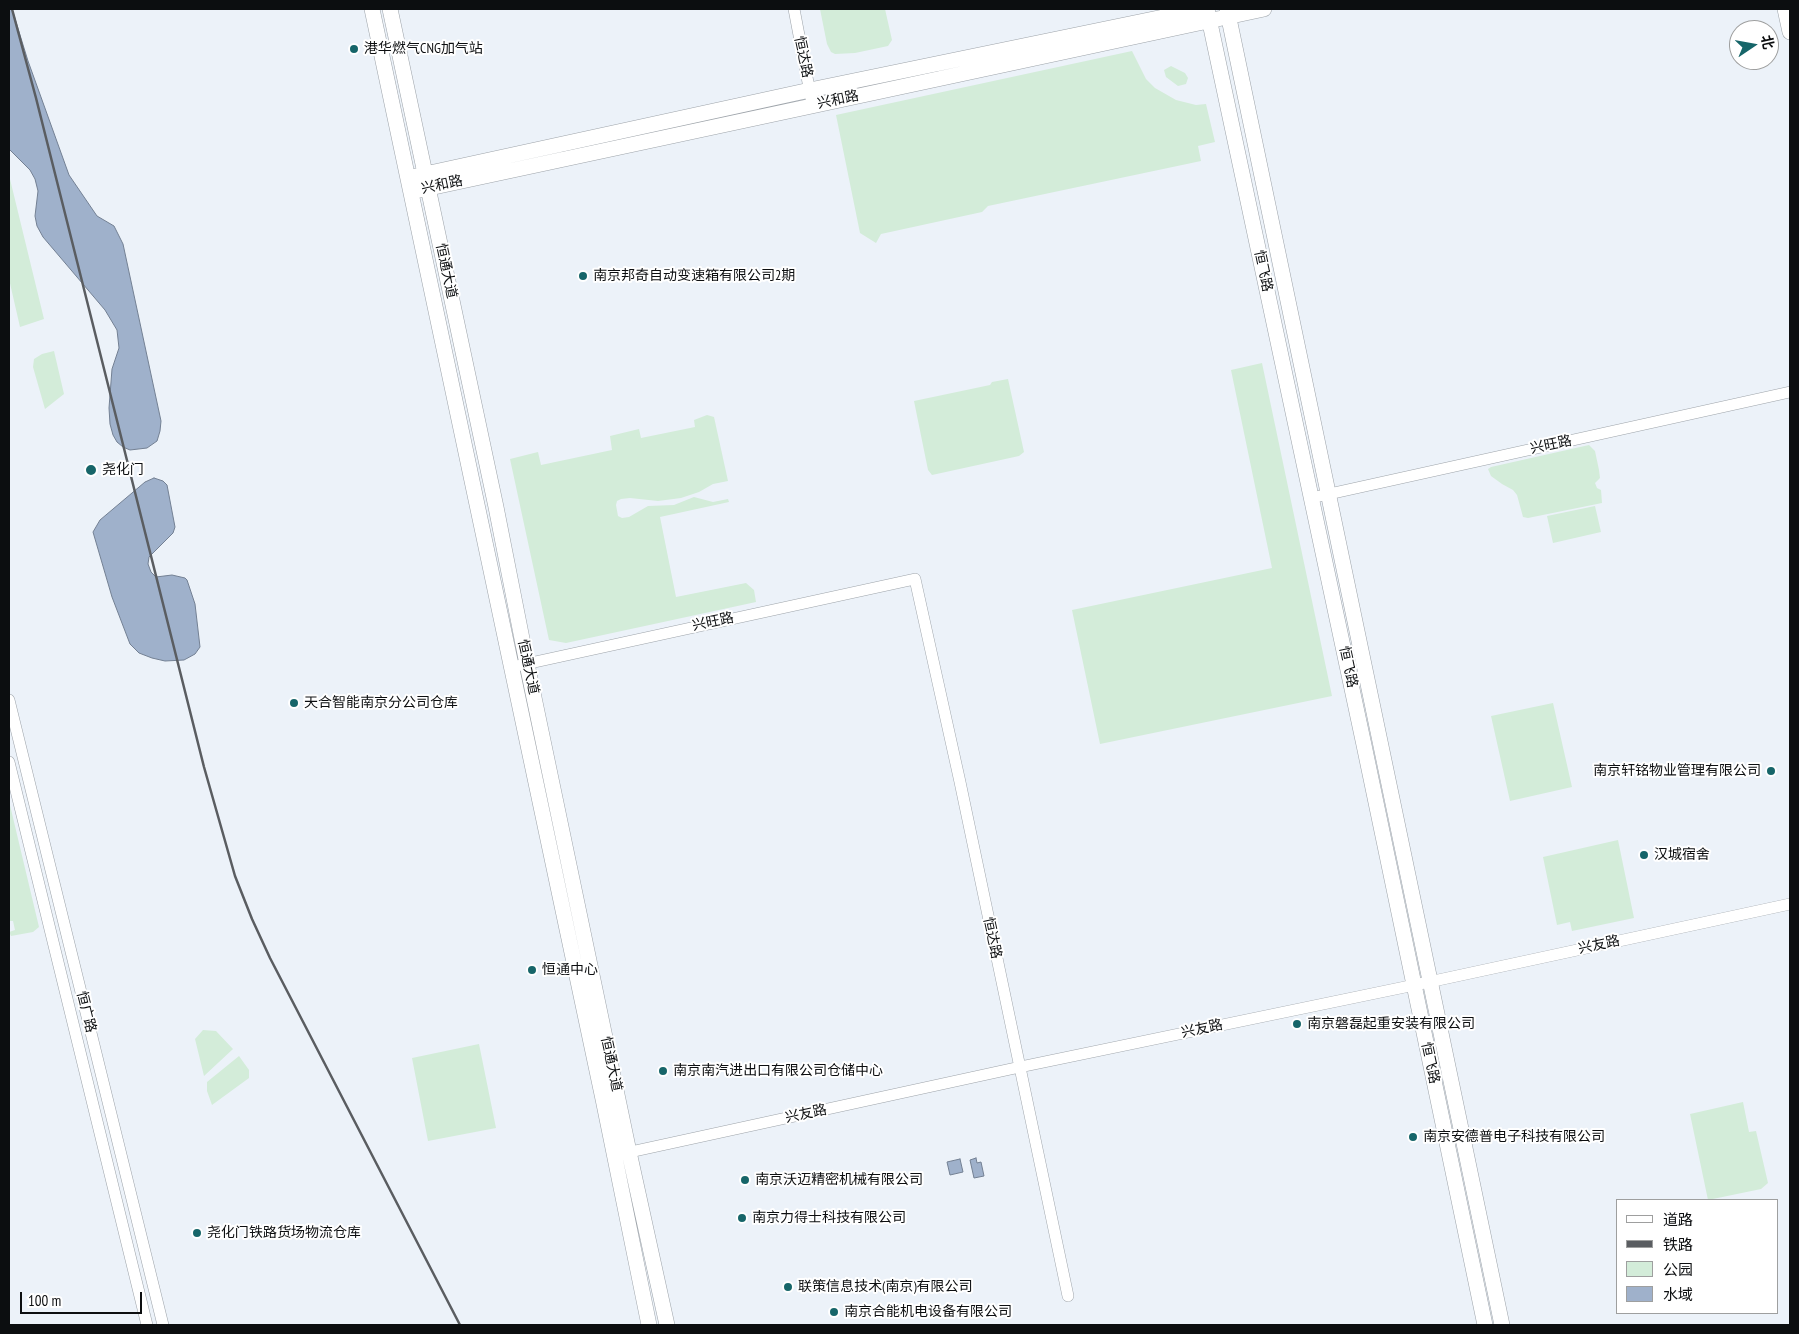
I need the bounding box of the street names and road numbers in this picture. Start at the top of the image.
street label: 恒达路 [790,35,816,79]
street label: 兴和路 [816,87,860,113]
street label: 兴和路 [420,172,464,198]
street label: 恒通大道 [432,242,460,300]
street label: 恒飞路 [1250,249,1276,293]
street label: 兴旺路 [1529,432,1573,458]
street label: 兴旺路 [691,609,735,635]
street label: 恒通大道 [514,638,542,696]
street label: 恒飞路 [1335,645,1361,689]
street label: 恒达路 [979,916,1005,960]
street label: 兴友路 [1577,932,1621,958]
street label: 恒广路 [73,990,99,1034]
street label: 兴友路 [1180,1016,1224,1042]
street label: 恒通大道 [597,1035,625,1093]
street label: 恒飞路 [1417,1041,1443,1085]
street label: 兴友路 [784,1101,828,1127]

